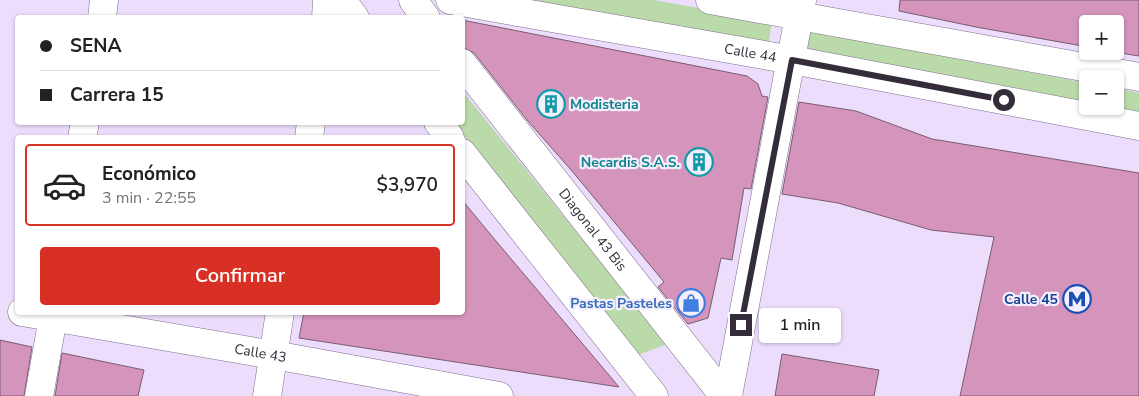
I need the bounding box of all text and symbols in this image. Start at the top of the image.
map controls [1079,15,1124,115]
button: + [1079,15,1124,60]
text: SENA [70,33,122,59]
street label: Calle 44 [723,39,778,67]
button: − [1079,70,1124,115]
text: Carrera 15 [70,82,164,108]
building icon: Modisteria [536,89,566,119]
route start [993,89,1015,111]
place label: Modisteria [570,95,639,114]
building icon: Necardis S.A.S. [684,147,714,177]
place label: Necardis S.A.S. [581,153,680,172]
text: Económico [102,161,196,187]
icon: car [42,163,87,208]
text: $3,970 [376,172,438,198]
street label: Diagonal 43 Bis [554,185,631,275]
text: 3 min · 22:55 [102,187,196,209]
button: Confirmar [40,247,440,305]
metro station icon: Calle 45 [1062,284,1092,314]
shop icon: Pastas Pasteles [676,288,706,318]
place label: Calle 45 [1004,290,1058,309]
place label: Pastas Pasteles [570,294,672,313]
callout: 1 min [758,308,841,342]
route end [730,314,752,336]
text: 1 min [780,314,820,336]
street label: Calle 43 [233,339,288,367]

